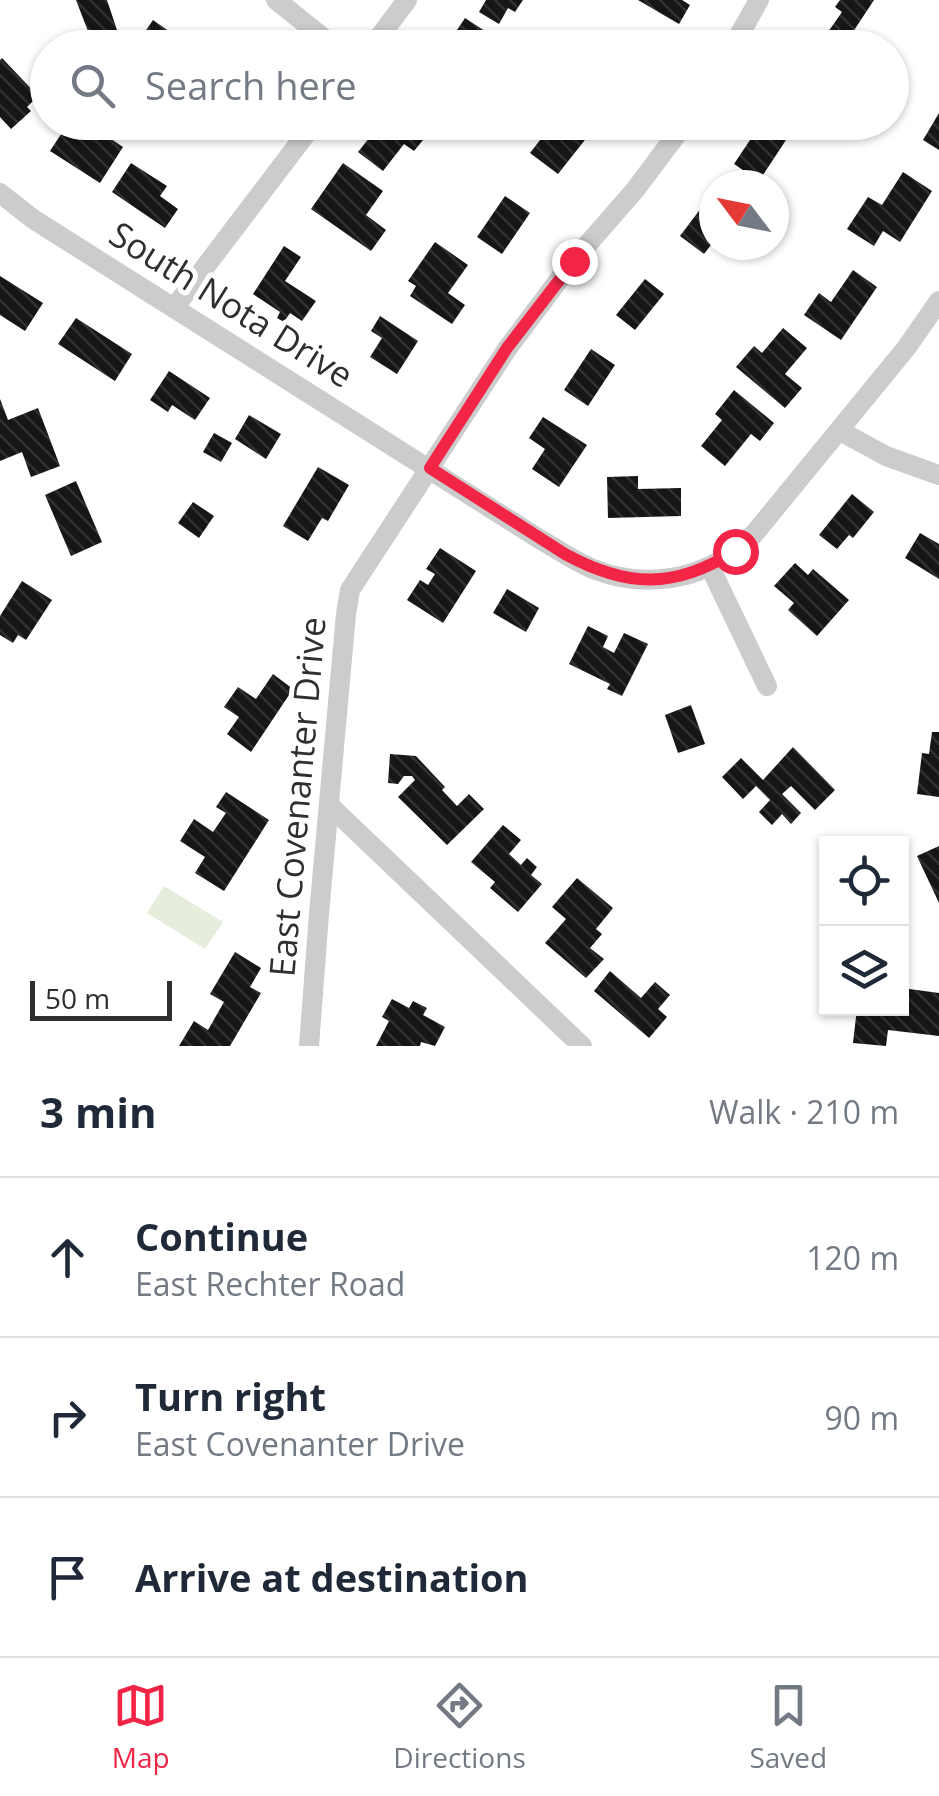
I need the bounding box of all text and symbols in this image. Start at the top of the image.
search box [30,30,909,140]
icon: search [65,58,120,113]
text: Search here [145,59,357,111]
north arrow [699,170,789,260]
street label: South Nota Drive [101,210,362,398]
route end [552,239,598,285]
route start [713,529,759,575]
street label: East Covenanter Drive [257,615,336,979]
map controls [819,836,909,1016]
button: locate [819,836,909,926]
button: layers [819,926,909,1016]
scale bar [30,976,172,1020]
text: 50 m [45,979,110,1017]
text: 3 min [40,1083,157,1140]
text: Walk · 210 m [709,1090,899,1133]
text: Continue [135,1210,308,1262]
icon: ahead [40,1230,95,1285]
text: 120 m [806,1236,899,1279]
text: East Rechter Road [135,1262,405,1305]
text: Turn right [135,1370,326,1422]
icon: right [40,1390,95,1445]
text: 90 m [824,1396,899,1439]
text: East Covenanter Drive [135,1422,465,1465]
icon: arrive [40,1550,95,1605]
text: Arrive at destination [135,1551,529,1603]
tab: Map [112,1678,170,1776]
tab: Directions [393,1678,526,1776]
tab: Saved [749,1678,827,1776]

